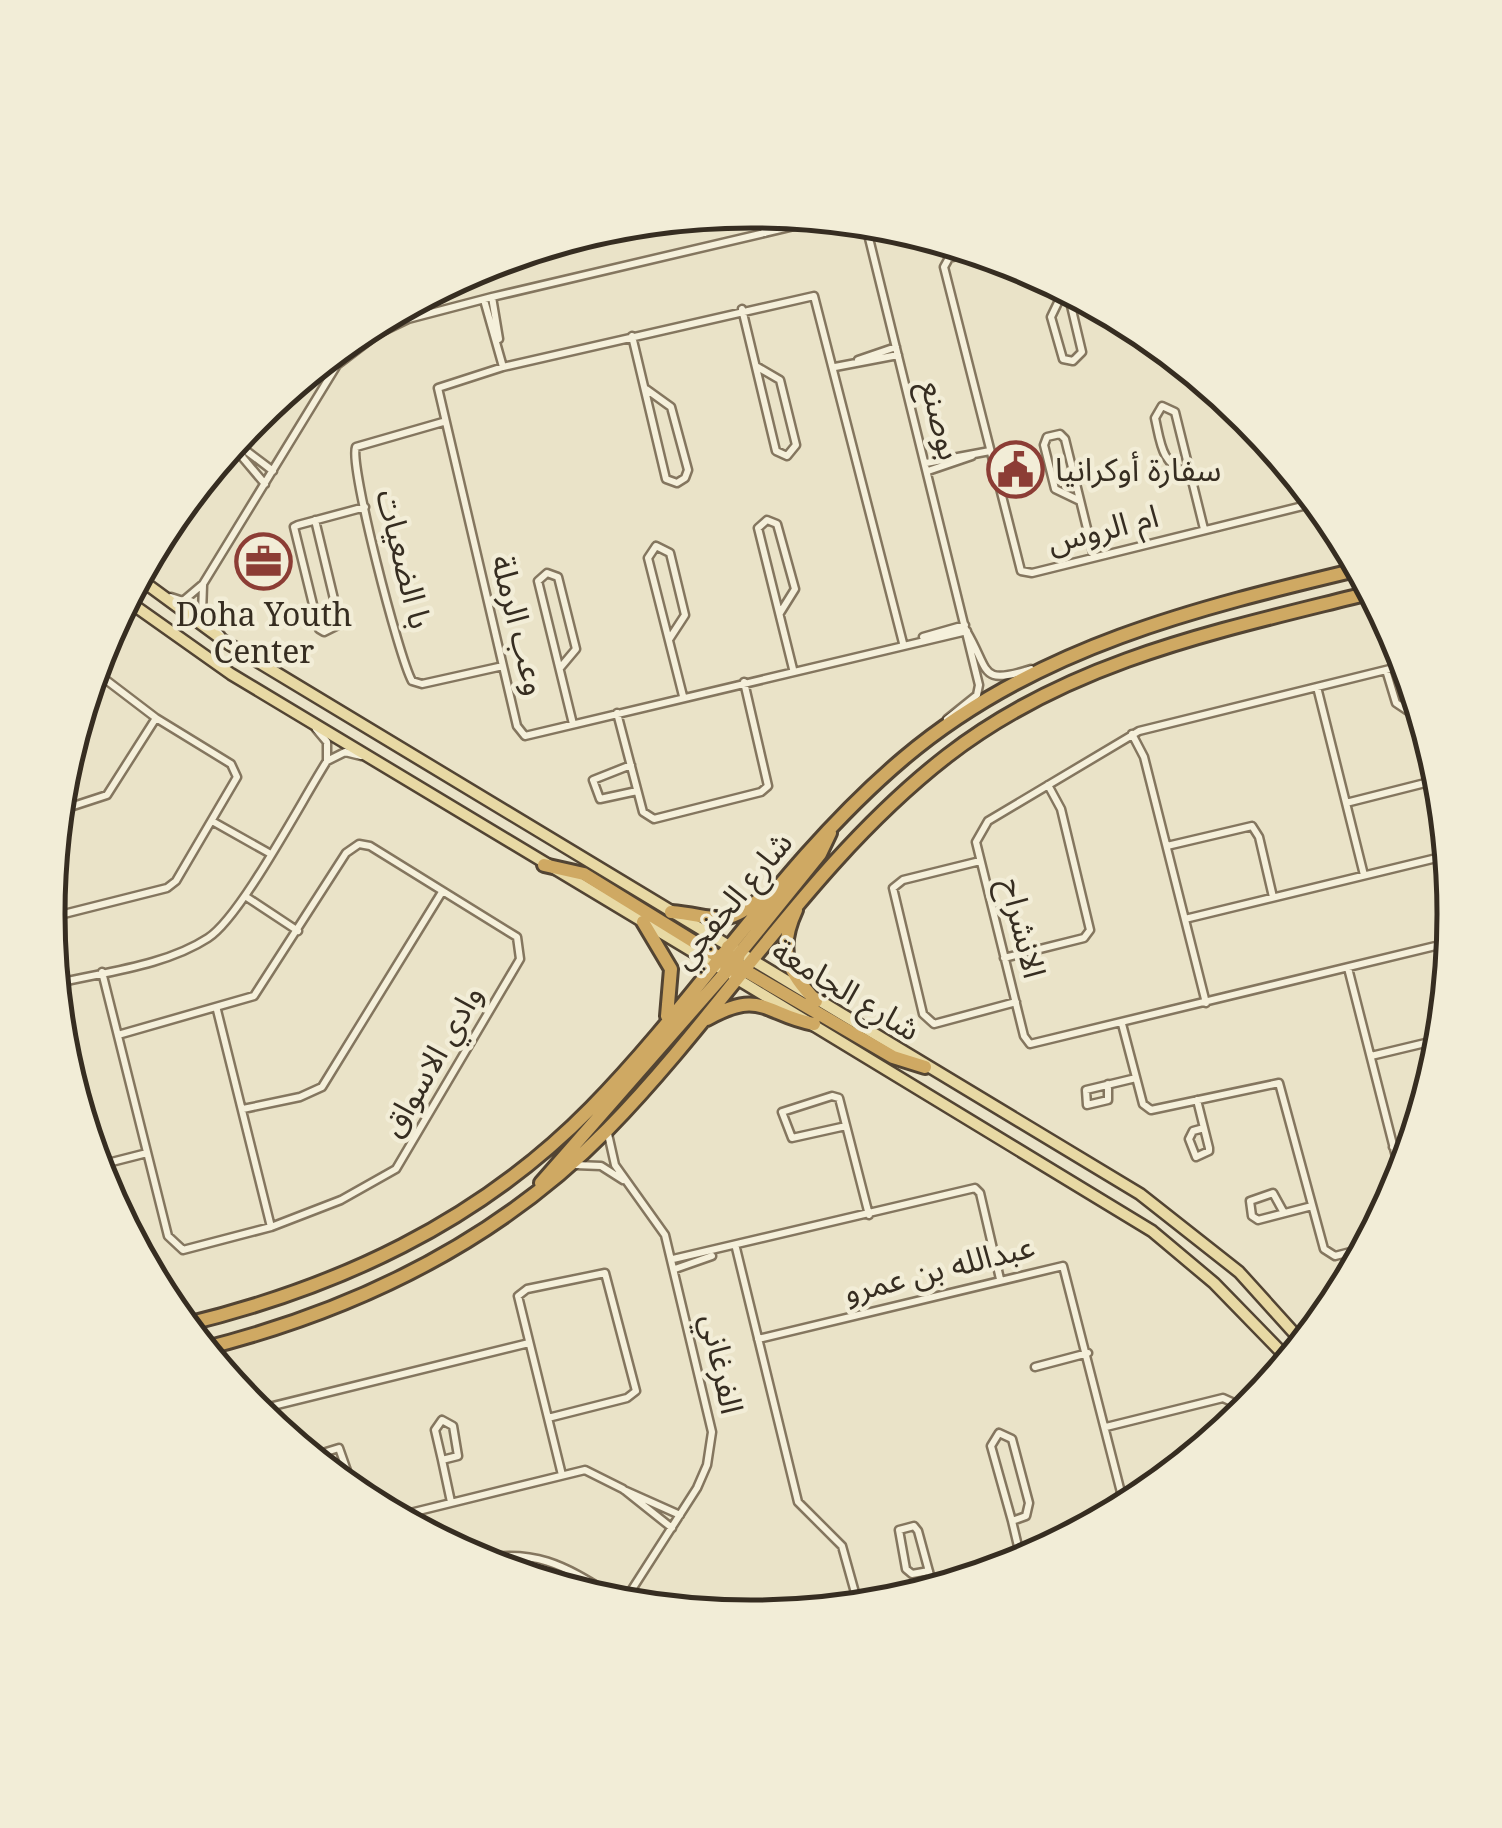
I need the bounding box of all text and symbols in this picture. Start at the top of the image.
street label: بوصنع [908,375,973,465]
public building icon: سفارة أوكرانيا [986,440,1046,500]
place label: سفارة أوكرانيا [1055,447,1221,490]
street label: با الضعيات [367,484,444,633]
street label: ام الروس [1043,493,1164,566]
office icon: Doha Youth Center [234,531,294,591]
street label: وعب الرملة [482,550,559,699]
place label: Doha Youth Center [176,592,352,672]
street label: شارع الخفجي [661,821,804,980]
street label: الانشراح [987,873,1058,983]
street label: شارع الجامعة [763,928,929,1053]
street label: وادي الاسواق [370,976,495,1146]
street label: عبدالله بن عمرو [839,1223,1039,1312]
street label: الفرغاني [688,1310,755,1419]

